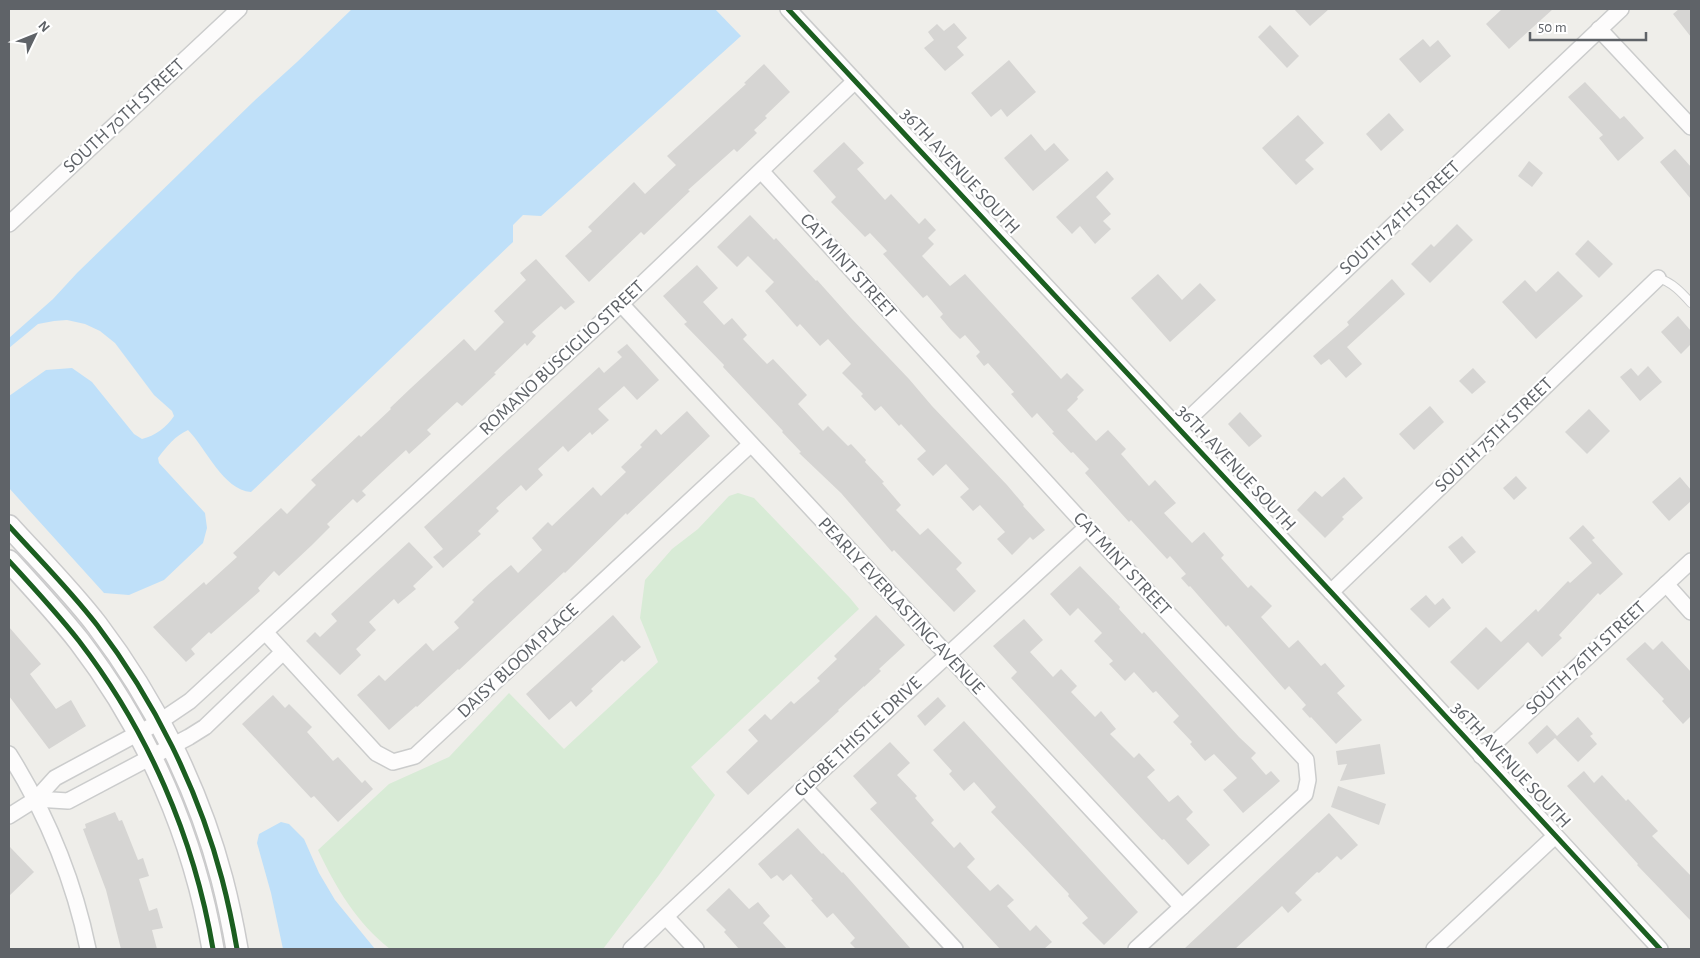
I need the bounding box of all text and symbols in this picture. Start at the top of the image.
north arrow [10,10,60,60]
scale bar [1530,10,1646,42]
text: N [35,18,52,35]
text: 50 m [1538,20,1567,35]
street label: SOUTH 70TH STREET [60,55,188,177]
street label: 36TH AVENUE SOUTH [897,104,1023,238]
street label: SOUTH 74TH STREET [1336,158,1464,278]
street label: CAT MINT STREET [796,210,900,322]
street label: ROMANO BUSCIGLIO STREET [476,277,648,439]
street label: SOUTH 75TH STREET [1431,374,1557,496]
street label: 36TH AVENUE SOUTH [1173,401,1299,535]
street label: CAT MINT STREET [1069,509,1175,619]
street label: PEARLY EVERLASTING AVENUE [814,514,988,698]
street label: SOUTH 76TH STREET [1522,598,1650,718]
street label: DAISY BLOOM PLACE [454,600,582,722]
street label: GLOBE THISTLE DRIVE [791,673,925,801]
street label: 36TH AVENUE SOUTH [1448,698,1574,832]

